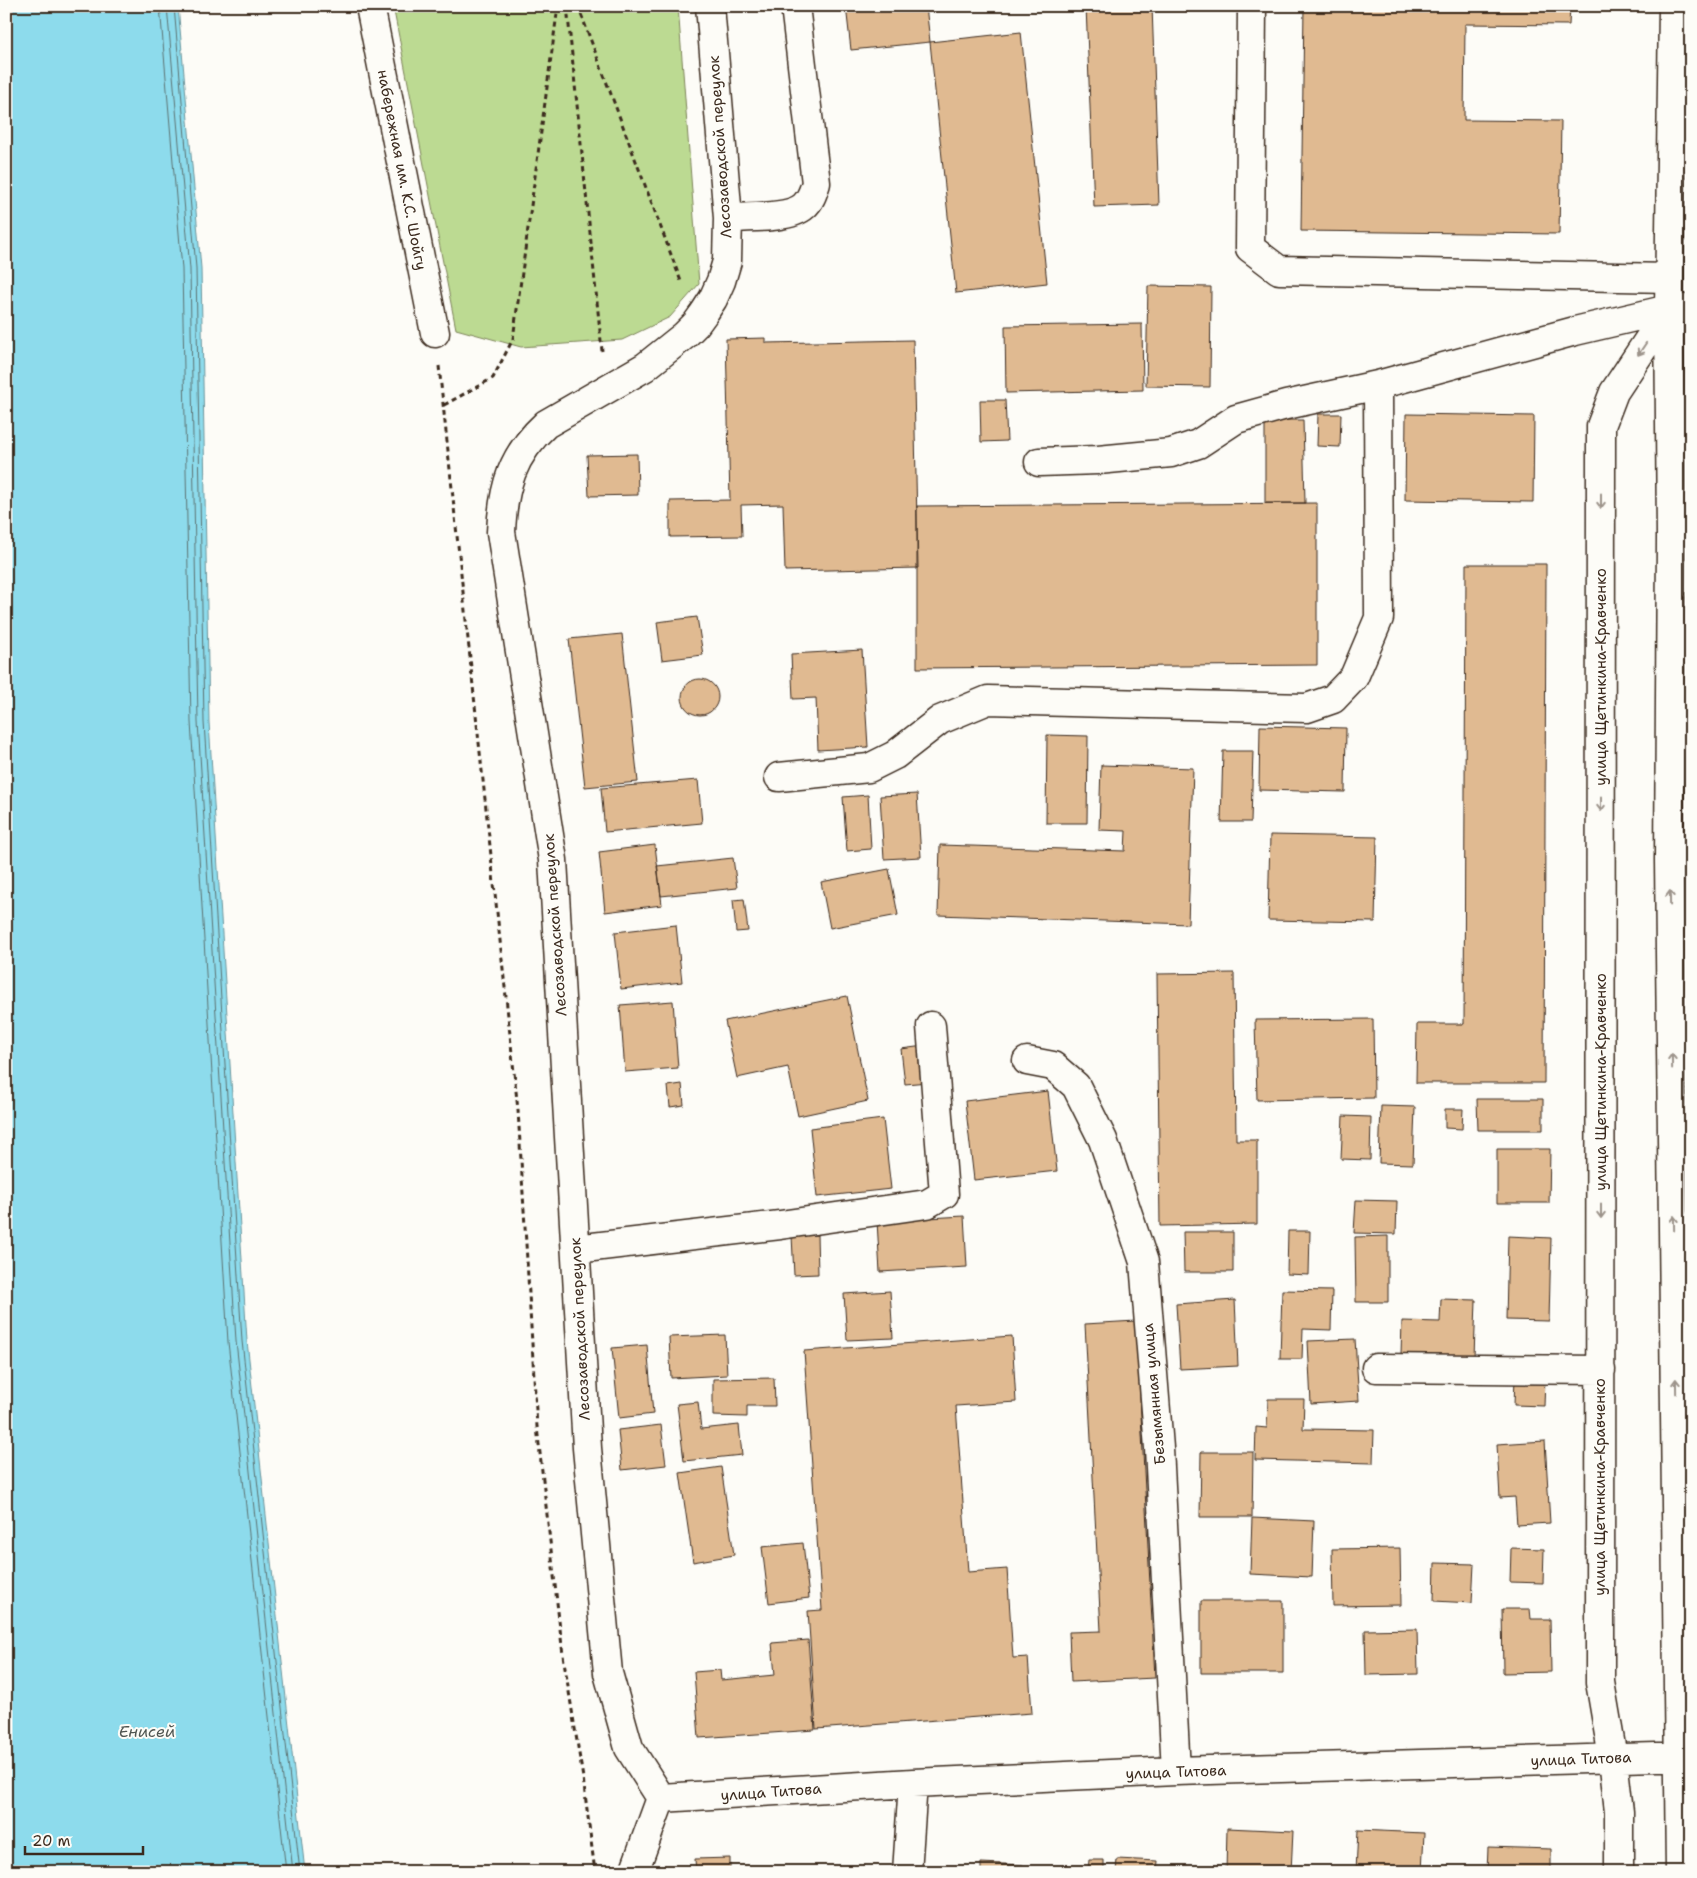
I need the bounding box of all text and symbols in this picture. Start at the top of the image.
street label: Лесозаводской переулок [704,55,736,239]
street label: набережная им. К.С. Шойгу [373,68,431,272]
one-way arrow [1637,342,1647,356]
one-way arrow [1596,493,1606,509]
street label: улица Щетинкина-Кравченко [1591,568,1611,786]
one-way arrow [1596,796,1606,812]
street label: Лесозаводской переулок [539,833,571,1017]
one-way arrow [1665,890,1675,906]
street label: улица Щетинкина-Кравченко [1591,973,1611,1191]
one-way arrow [1667,1053,1677,1069]
one-way arrow [1596,1203,1606,1219]
one-way arrow [1669,1215,1679,1232]
street label: Лесозаводской переулок [565,1237,595,1421]
street label: Безымянная улица [1138,1322,1170,1466]
street label: улица Щетинкина-Кравченко [1590,1378,1610,1596]
one-way arrow [1671,1378,1680,1394]
water label: Енисей [119,1721,175,1742]
street label: улица Титова [1530,1747,1632,1771]
street label: улица Титова [1125,1760,1227,1784]
street label: улица Титова [720,1778,823,1805]
scale bar [25,1823,142,1855]
text: 20 m [32,1831,71,1851]

